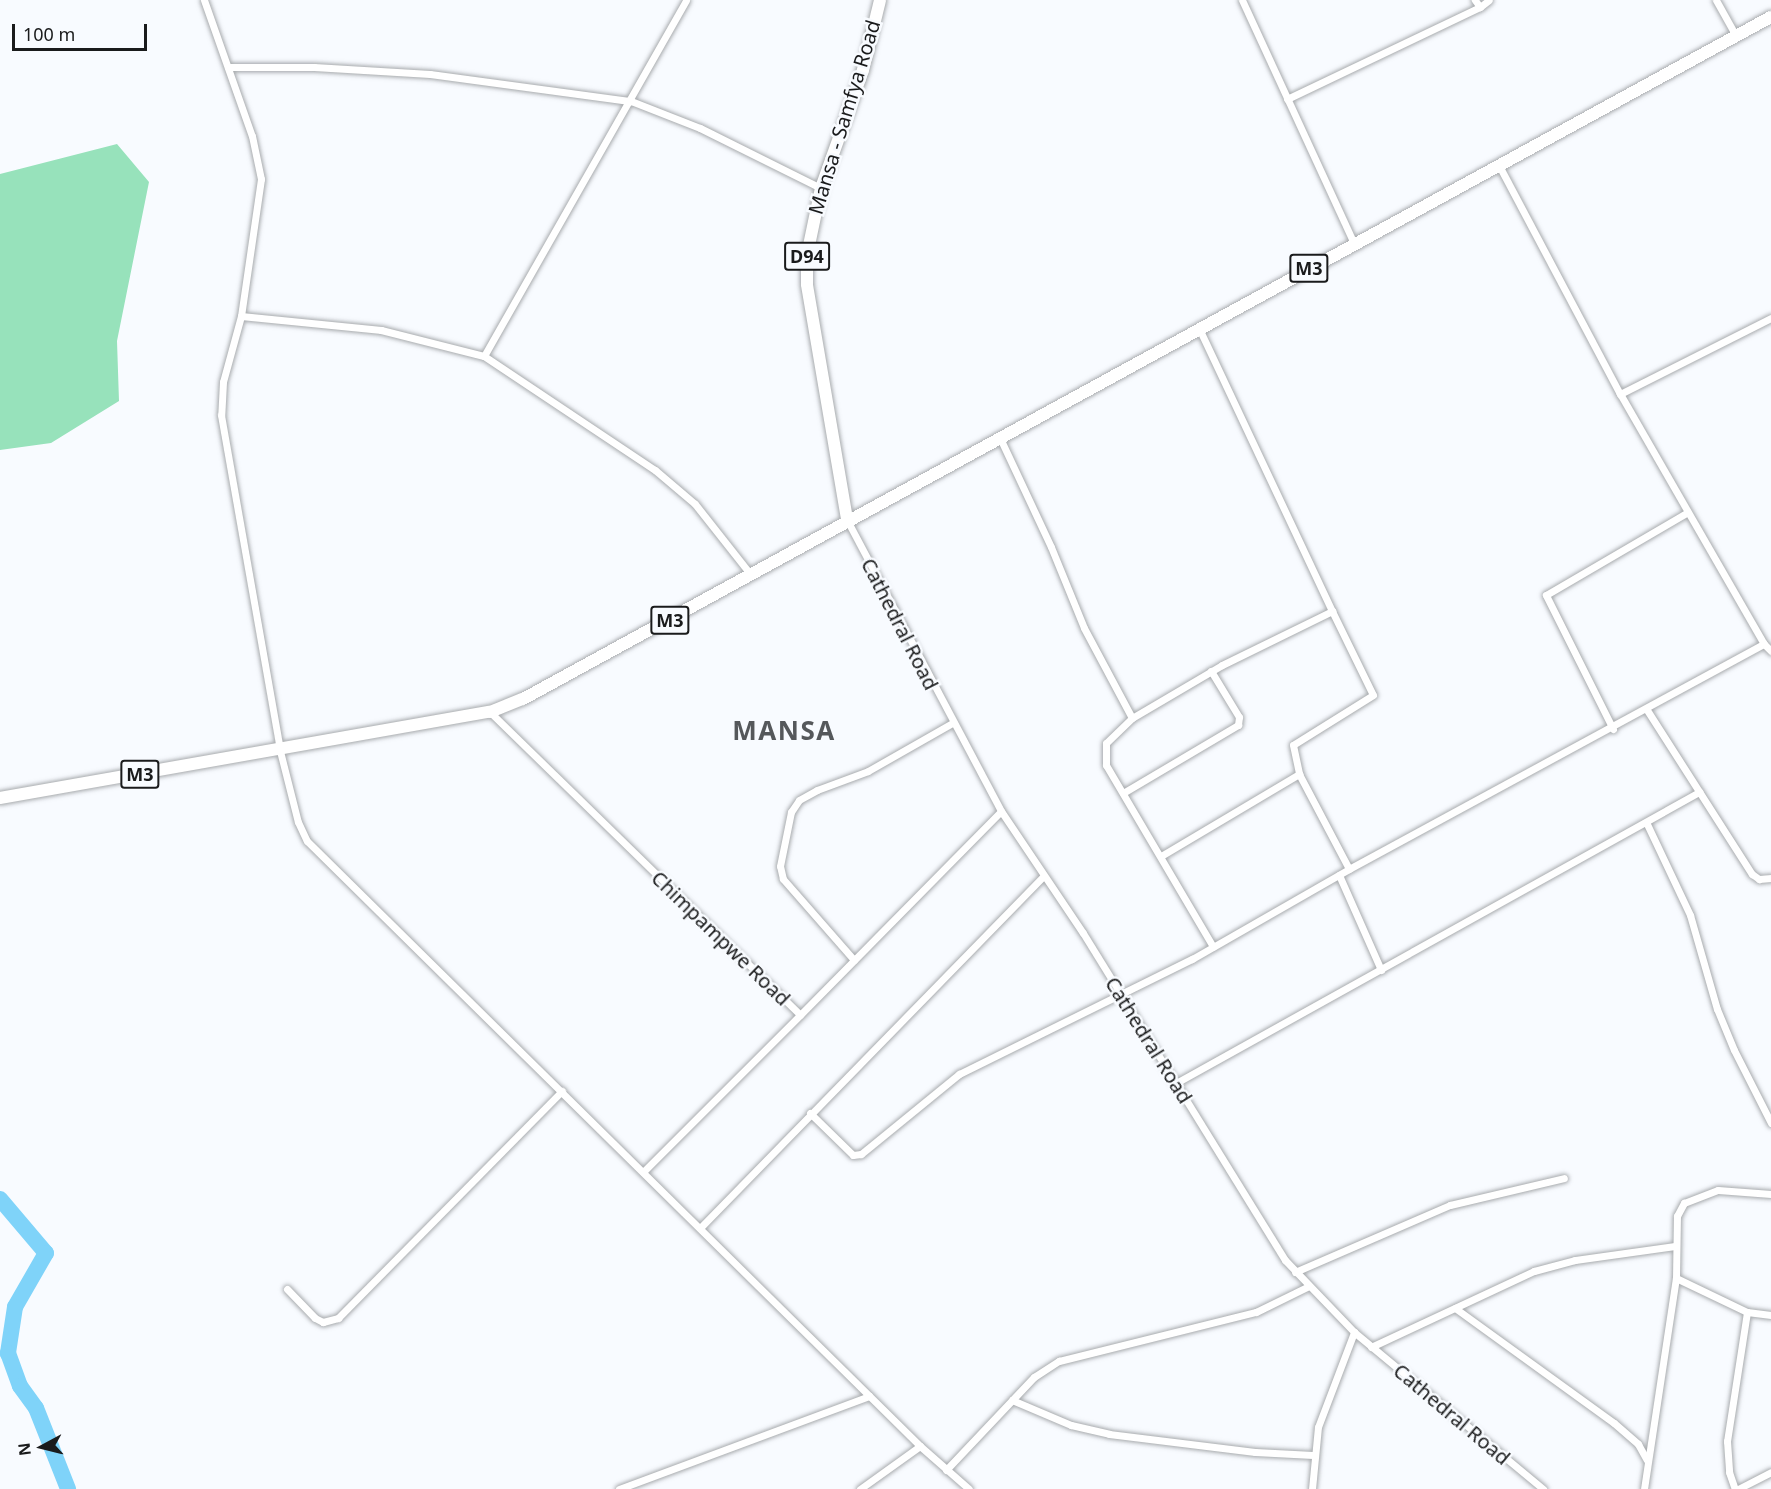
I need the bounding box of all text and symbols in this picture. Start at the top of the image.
scale bar [15,12,150,50]
street label: Mansa - Samfya Road [803,17,885,217]
text: 100 m [23,22,75,46]
road number: D94 [783,241,831,271]
road number: M3 [1288,253,1330,283]
street label: Cathedral Road [857,554,943,694]
road number: M3 [649,605,691,635]
district label: MANSA [732,715,836,747]
road number: M3 [119,759,161,789]
street label: Chimpampwe Road [647,866,795,1010]
street label: Cathedral Road [1101,972,1197,1108]
street label: Cathedral Road [1389,1358,1515,1470]
north arrow [12,1417,72,1477]
text: N [12,1441,36,1457]

